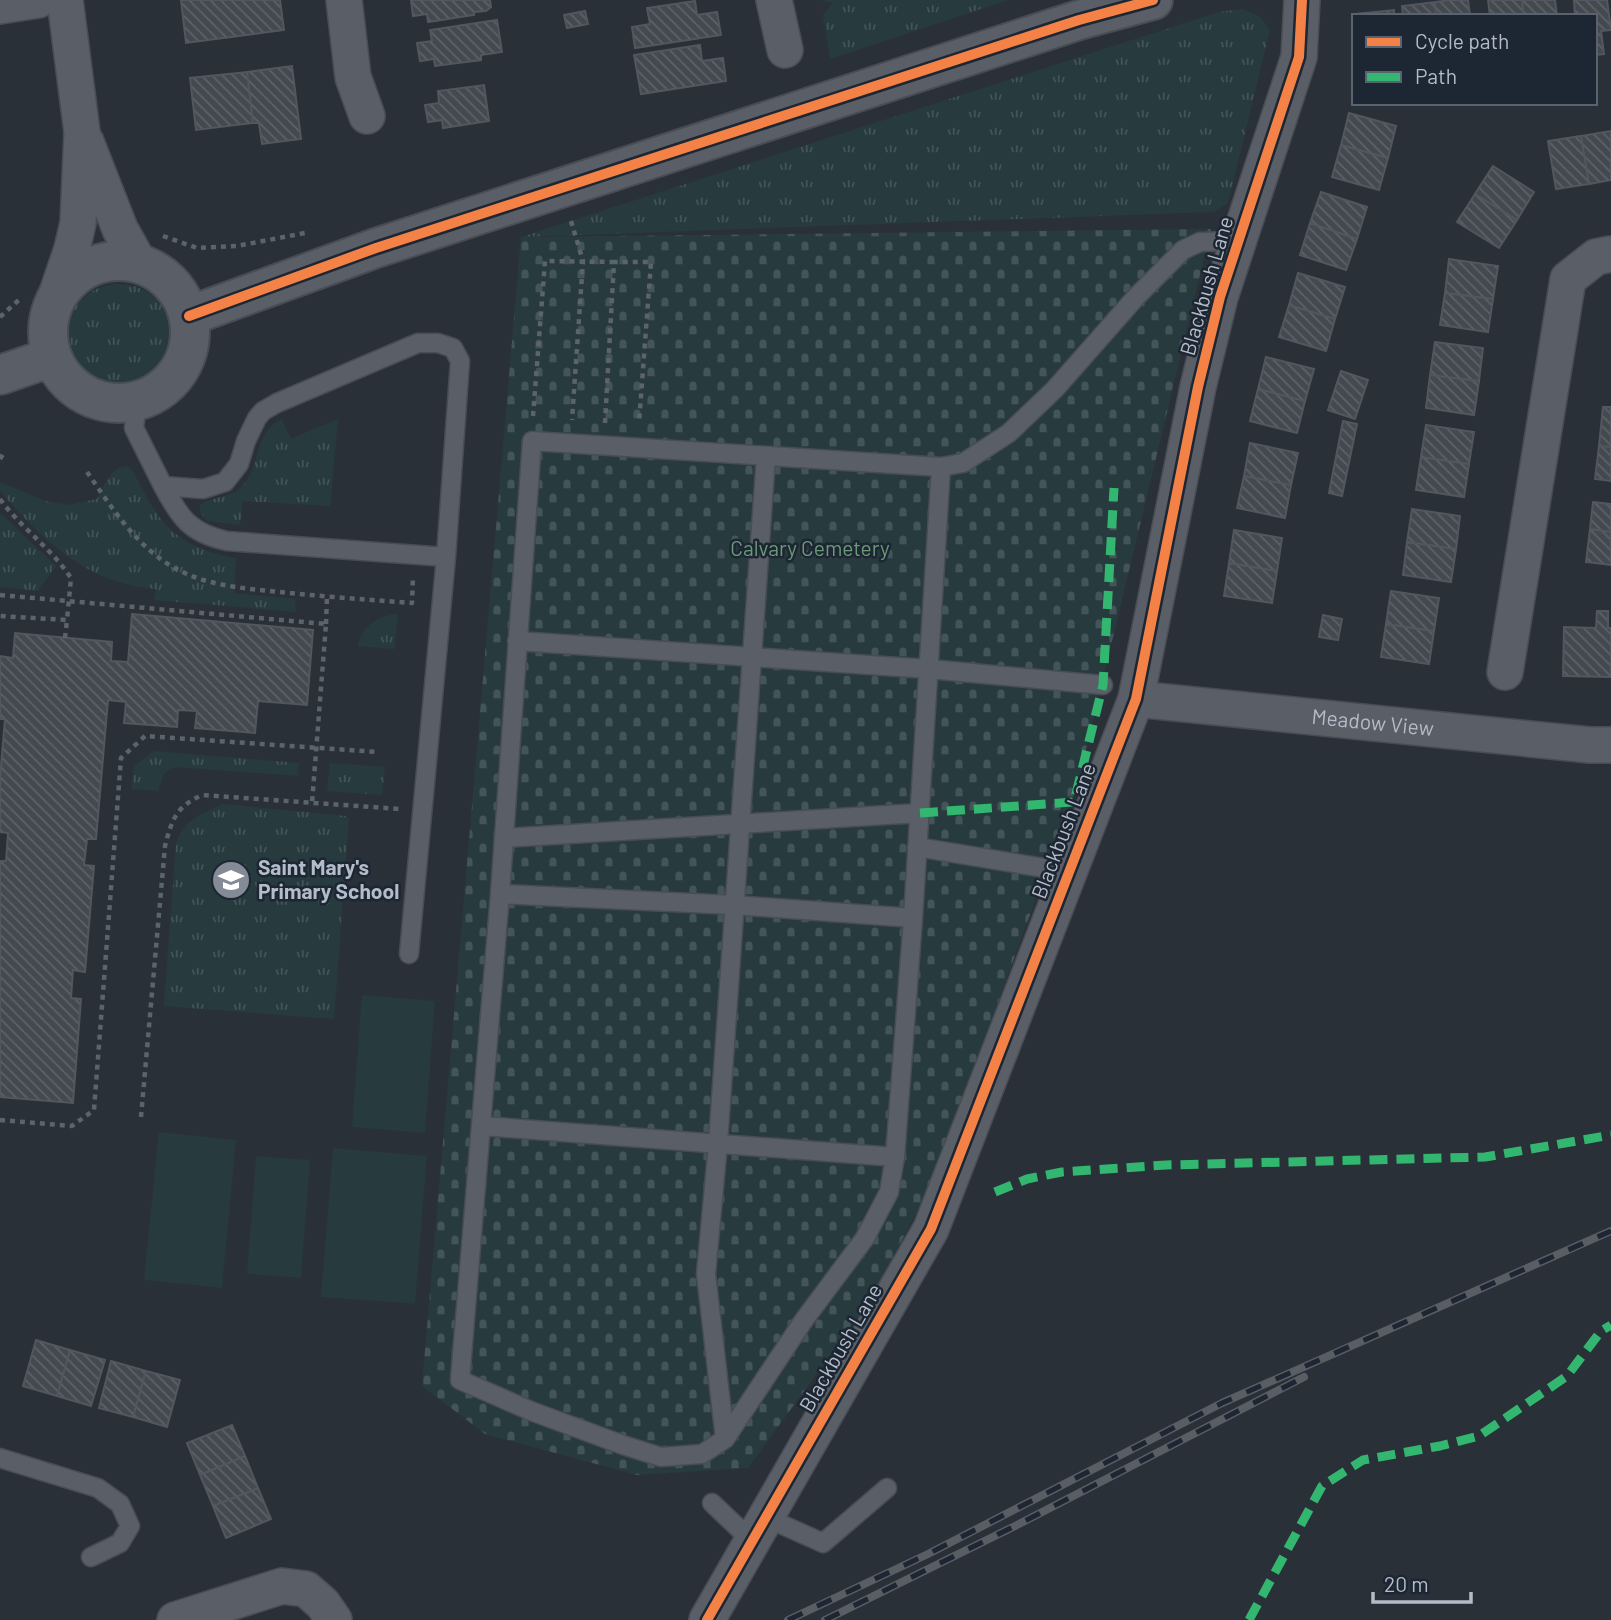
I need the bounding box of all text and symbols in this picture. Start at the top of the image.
legend [1352,14,1597,105]
text: Cycle path [1415,28,1509,53]
text: Path [1415,63,1457,88]
street label: Blackbush Lane [1174,213,1237,358]
park label: Calvary Cemetery [730,535,890,560]
street label: Meadow View [1311,703,1435,740]
street label: Blackbush Lane [1025,759,1100,902]
place label: Saint Mary's Primary School [258,854,399,903]
school or university icon: Saint Mary's Primary School [210,859,252,901]
street label: Blackbush Lane [793,1279,886,1416]
scale bar [1373,1560,1471,1604]
text: 20 m [1384,1571,1429,1596]

